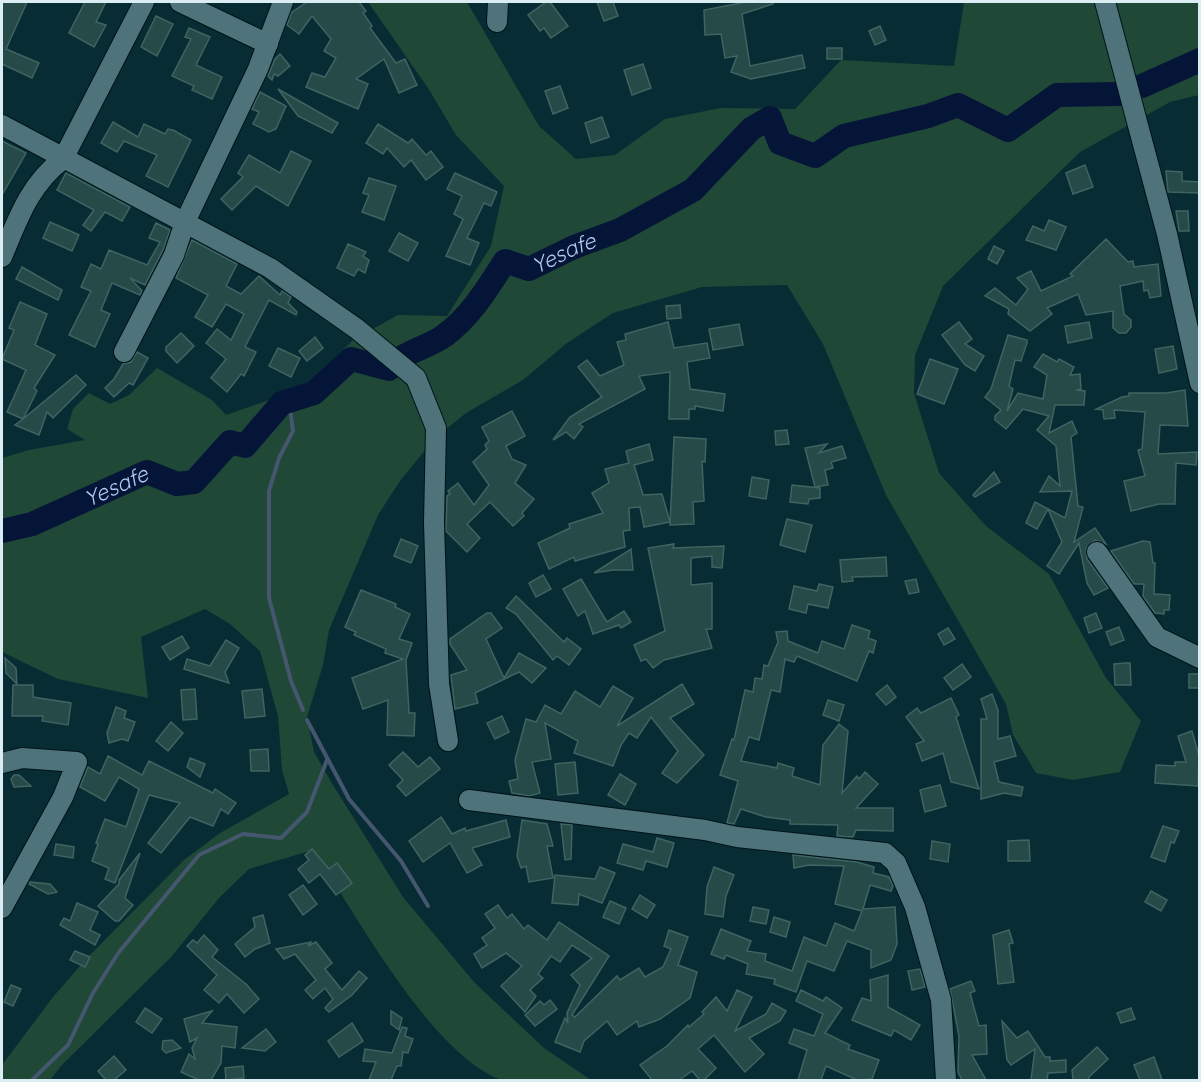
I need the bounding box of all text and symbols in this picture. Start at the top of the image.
water label: Yesafe [527,226,601,280]
water label: Yesafe [80,459,154,513]

